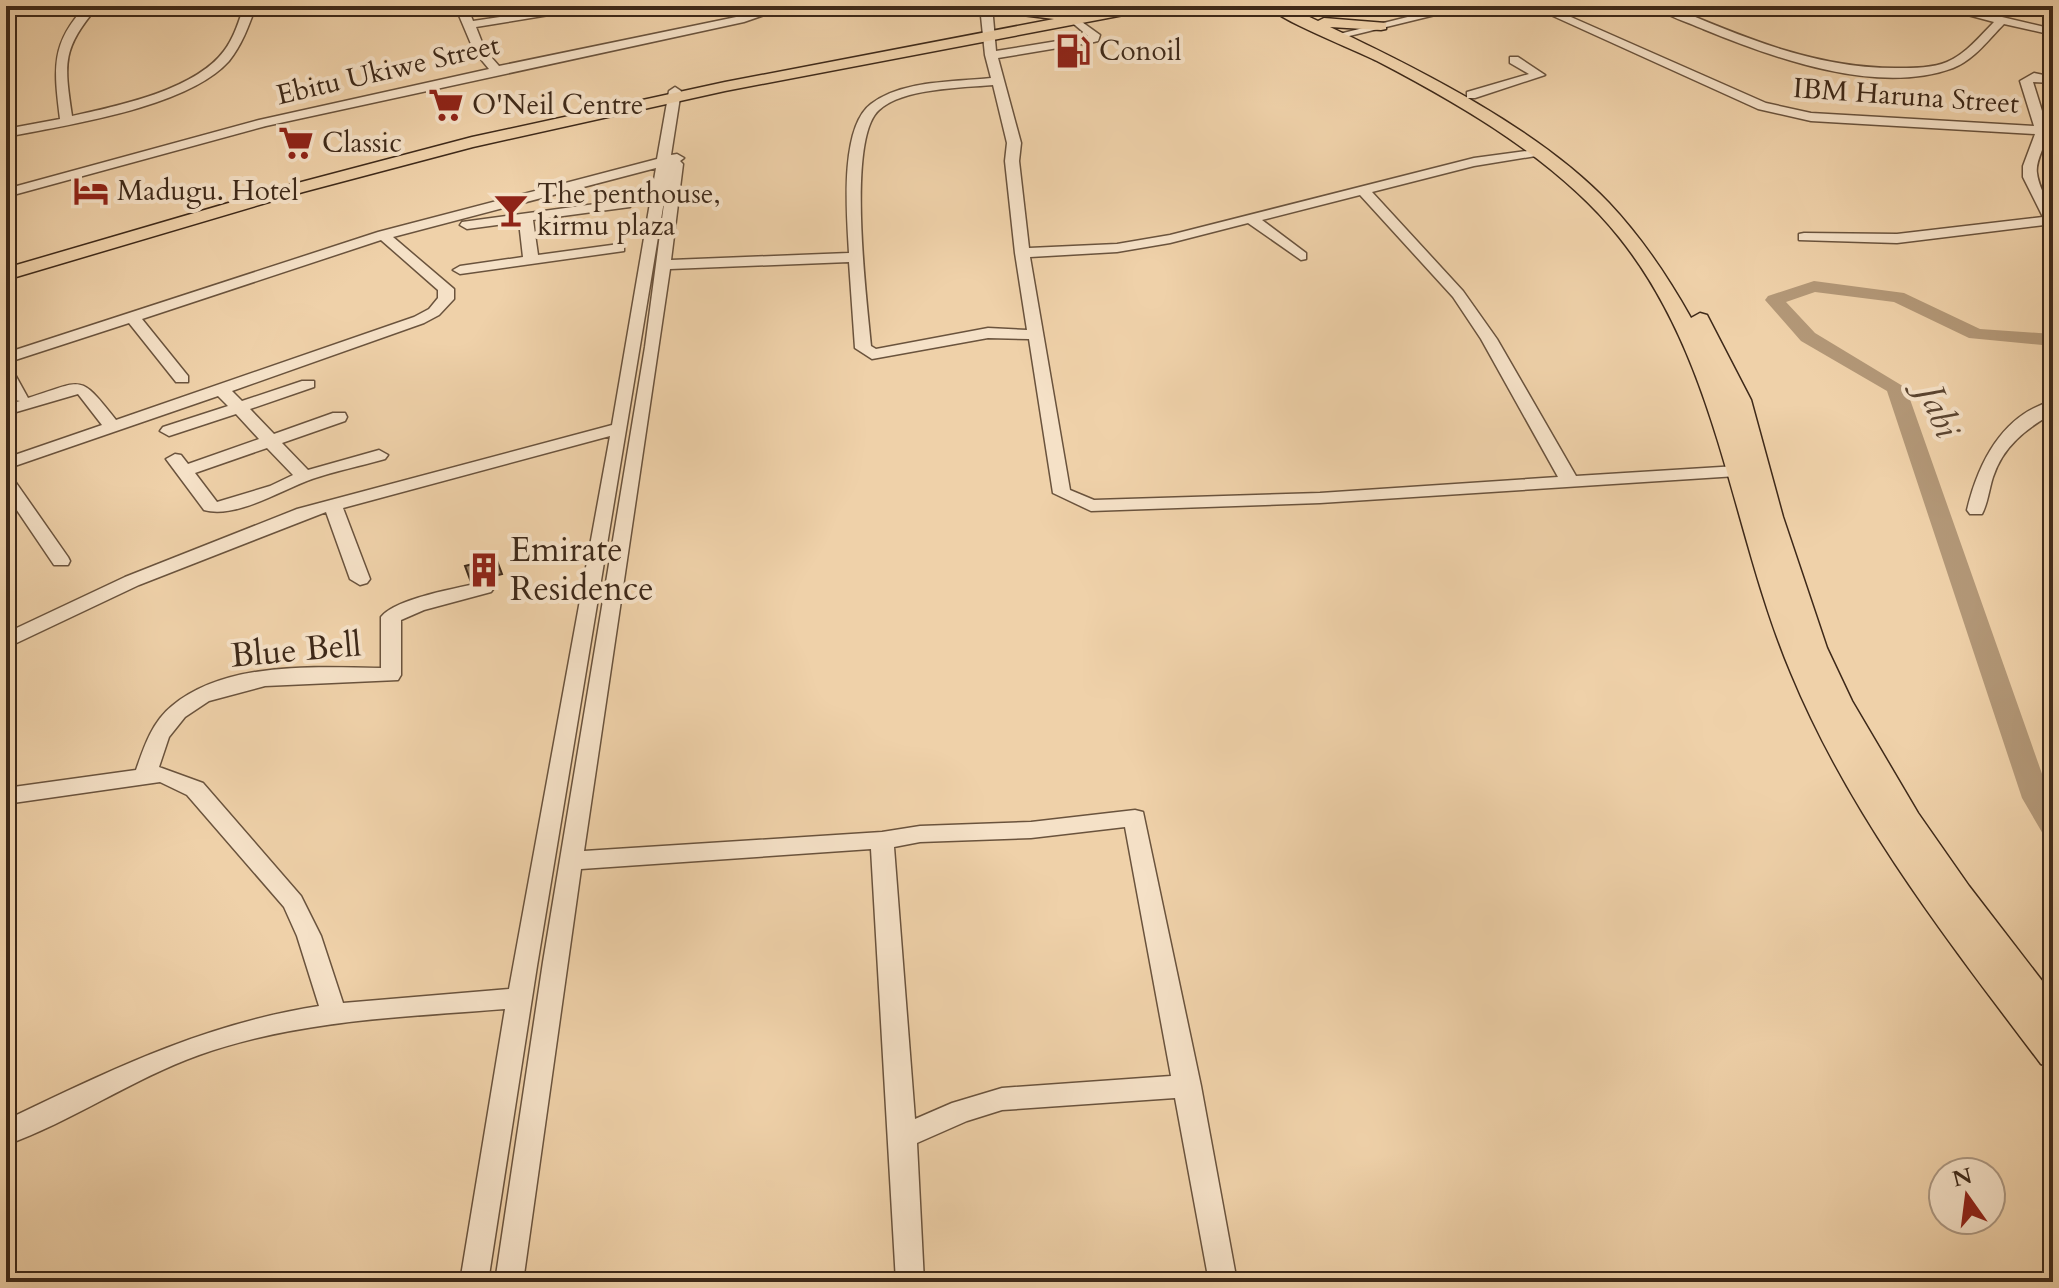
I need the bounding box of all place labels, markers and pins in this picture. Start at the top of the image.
fuel station icon: Conoil [1054,32,1092,70]
place label: Conoil [1099,32,1182,70]
supermarket icon: O'Neil Centre [427,86,465,124]
place label: O'Neil Centre [472,86,644,124]
supermarket icon: Classic [277,124,315,162]
place label: Classic [322,124,402,162]
hotel icon: Madugu. Hotel [72,172,110,210]
place label: Madugu. Hotel [117,172,299,210]
place label: The penthouse, kirmu plaza [537,175,721,245]
bar icon: The penthouse, kirmu plaza [492,191,530,229]
place label: Emirate Residence [510,527,654,612]
building icon: Emirate Residence [465,551,503,589]

